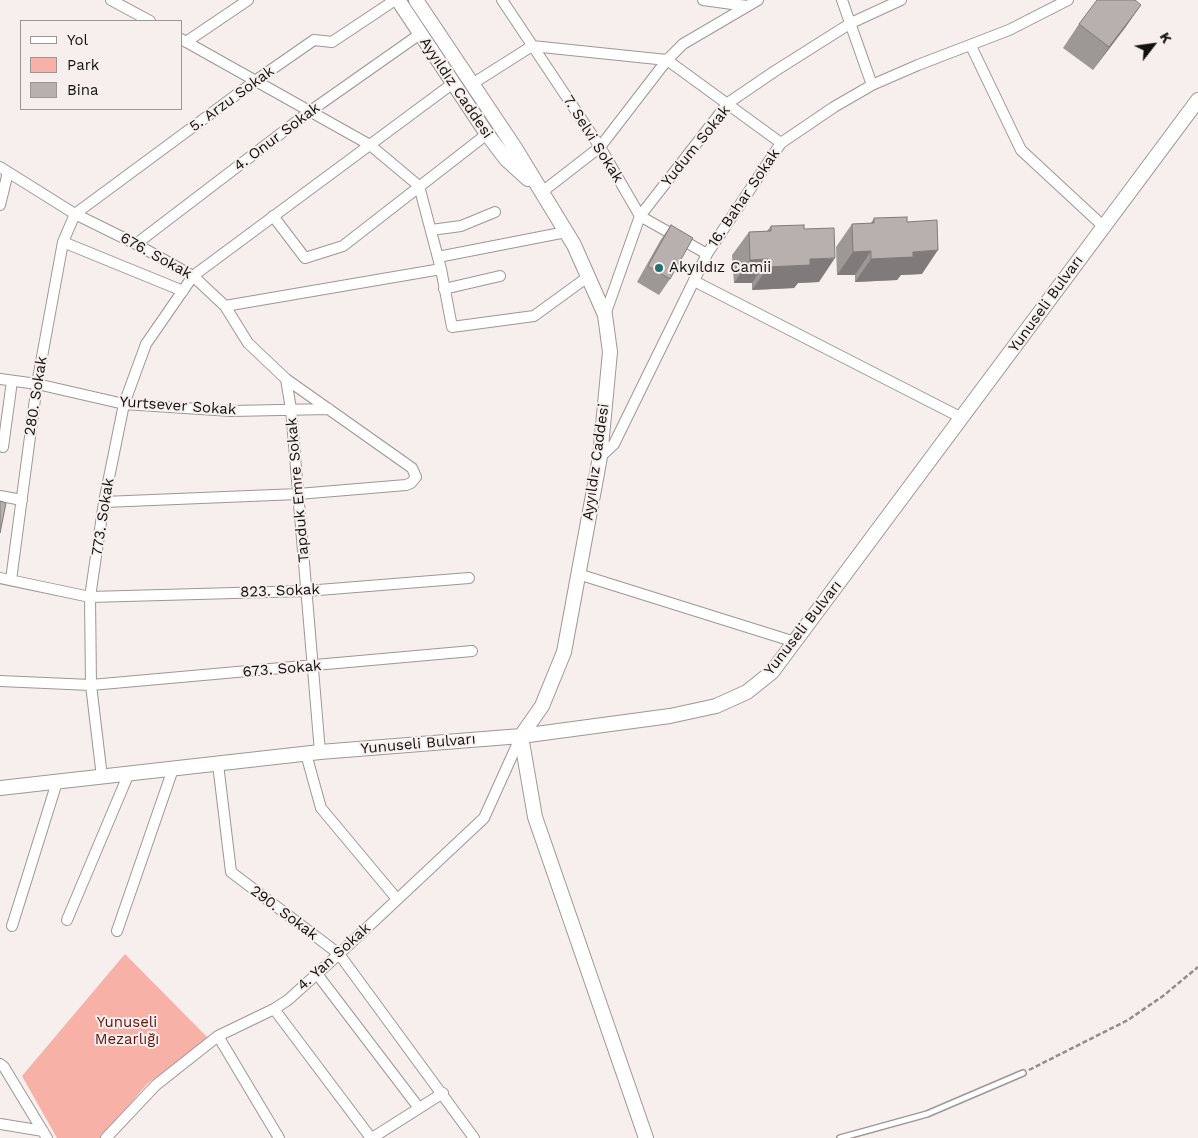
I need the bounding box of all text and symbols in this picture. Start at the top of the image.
legend [20,20,182,110]
north arrow [1128,20,1178,70]
text: K [1157,29,1175,46]
text: Yol [67,31,88,49]
street label: Ayyıldız Caddesi [416,34,496,142]
text: Park [67,56,99,74]
street label: 5. Arzu Sokak [186,62,278,136]
text: Bina [67,81,99,99]
street label: 7. Selvi Sokak [559,92,627,186]
street label: 4. Onur Sokak [230,99,324,175]
street label: Yudum Sokak [658,102,734,190]
street label: 16. Bahar Sokak [704,145,784,251]
street label: 676. Sokak [117,229,195,283]
street label: Yunuseli Bulvarı [1005,252,1087,356]
place label: Akyıldız Camii [669,259,771,277]
marker: Akyıldız Camii [653,262,665,274]
street label: 280. Sokak [21,355,51,437]
street label: Yurtsever Sokak [119,393,237,419]
street label: Ayyıldız Caddesi [579,402,613,522]
street label: Tapduk Emre Sokak [283,417,313,563]
street label: 773. Sokak [88,477,118,557]
street label: Yunuseli Bulvarı [760,577,846,679]
street label: 823. Sokak [240,581,320,601]
street label: 673. Sokak [242,657,322,681]
street label: Yunuseli Bulvarı [360,730,476,758]
street label: 290. Sokak [247,882,321,944]
street label: 4. Yan Sokak [294,919,374,995]
park label: Yunuseli Mezarlığı [95,1014,159,1049]

